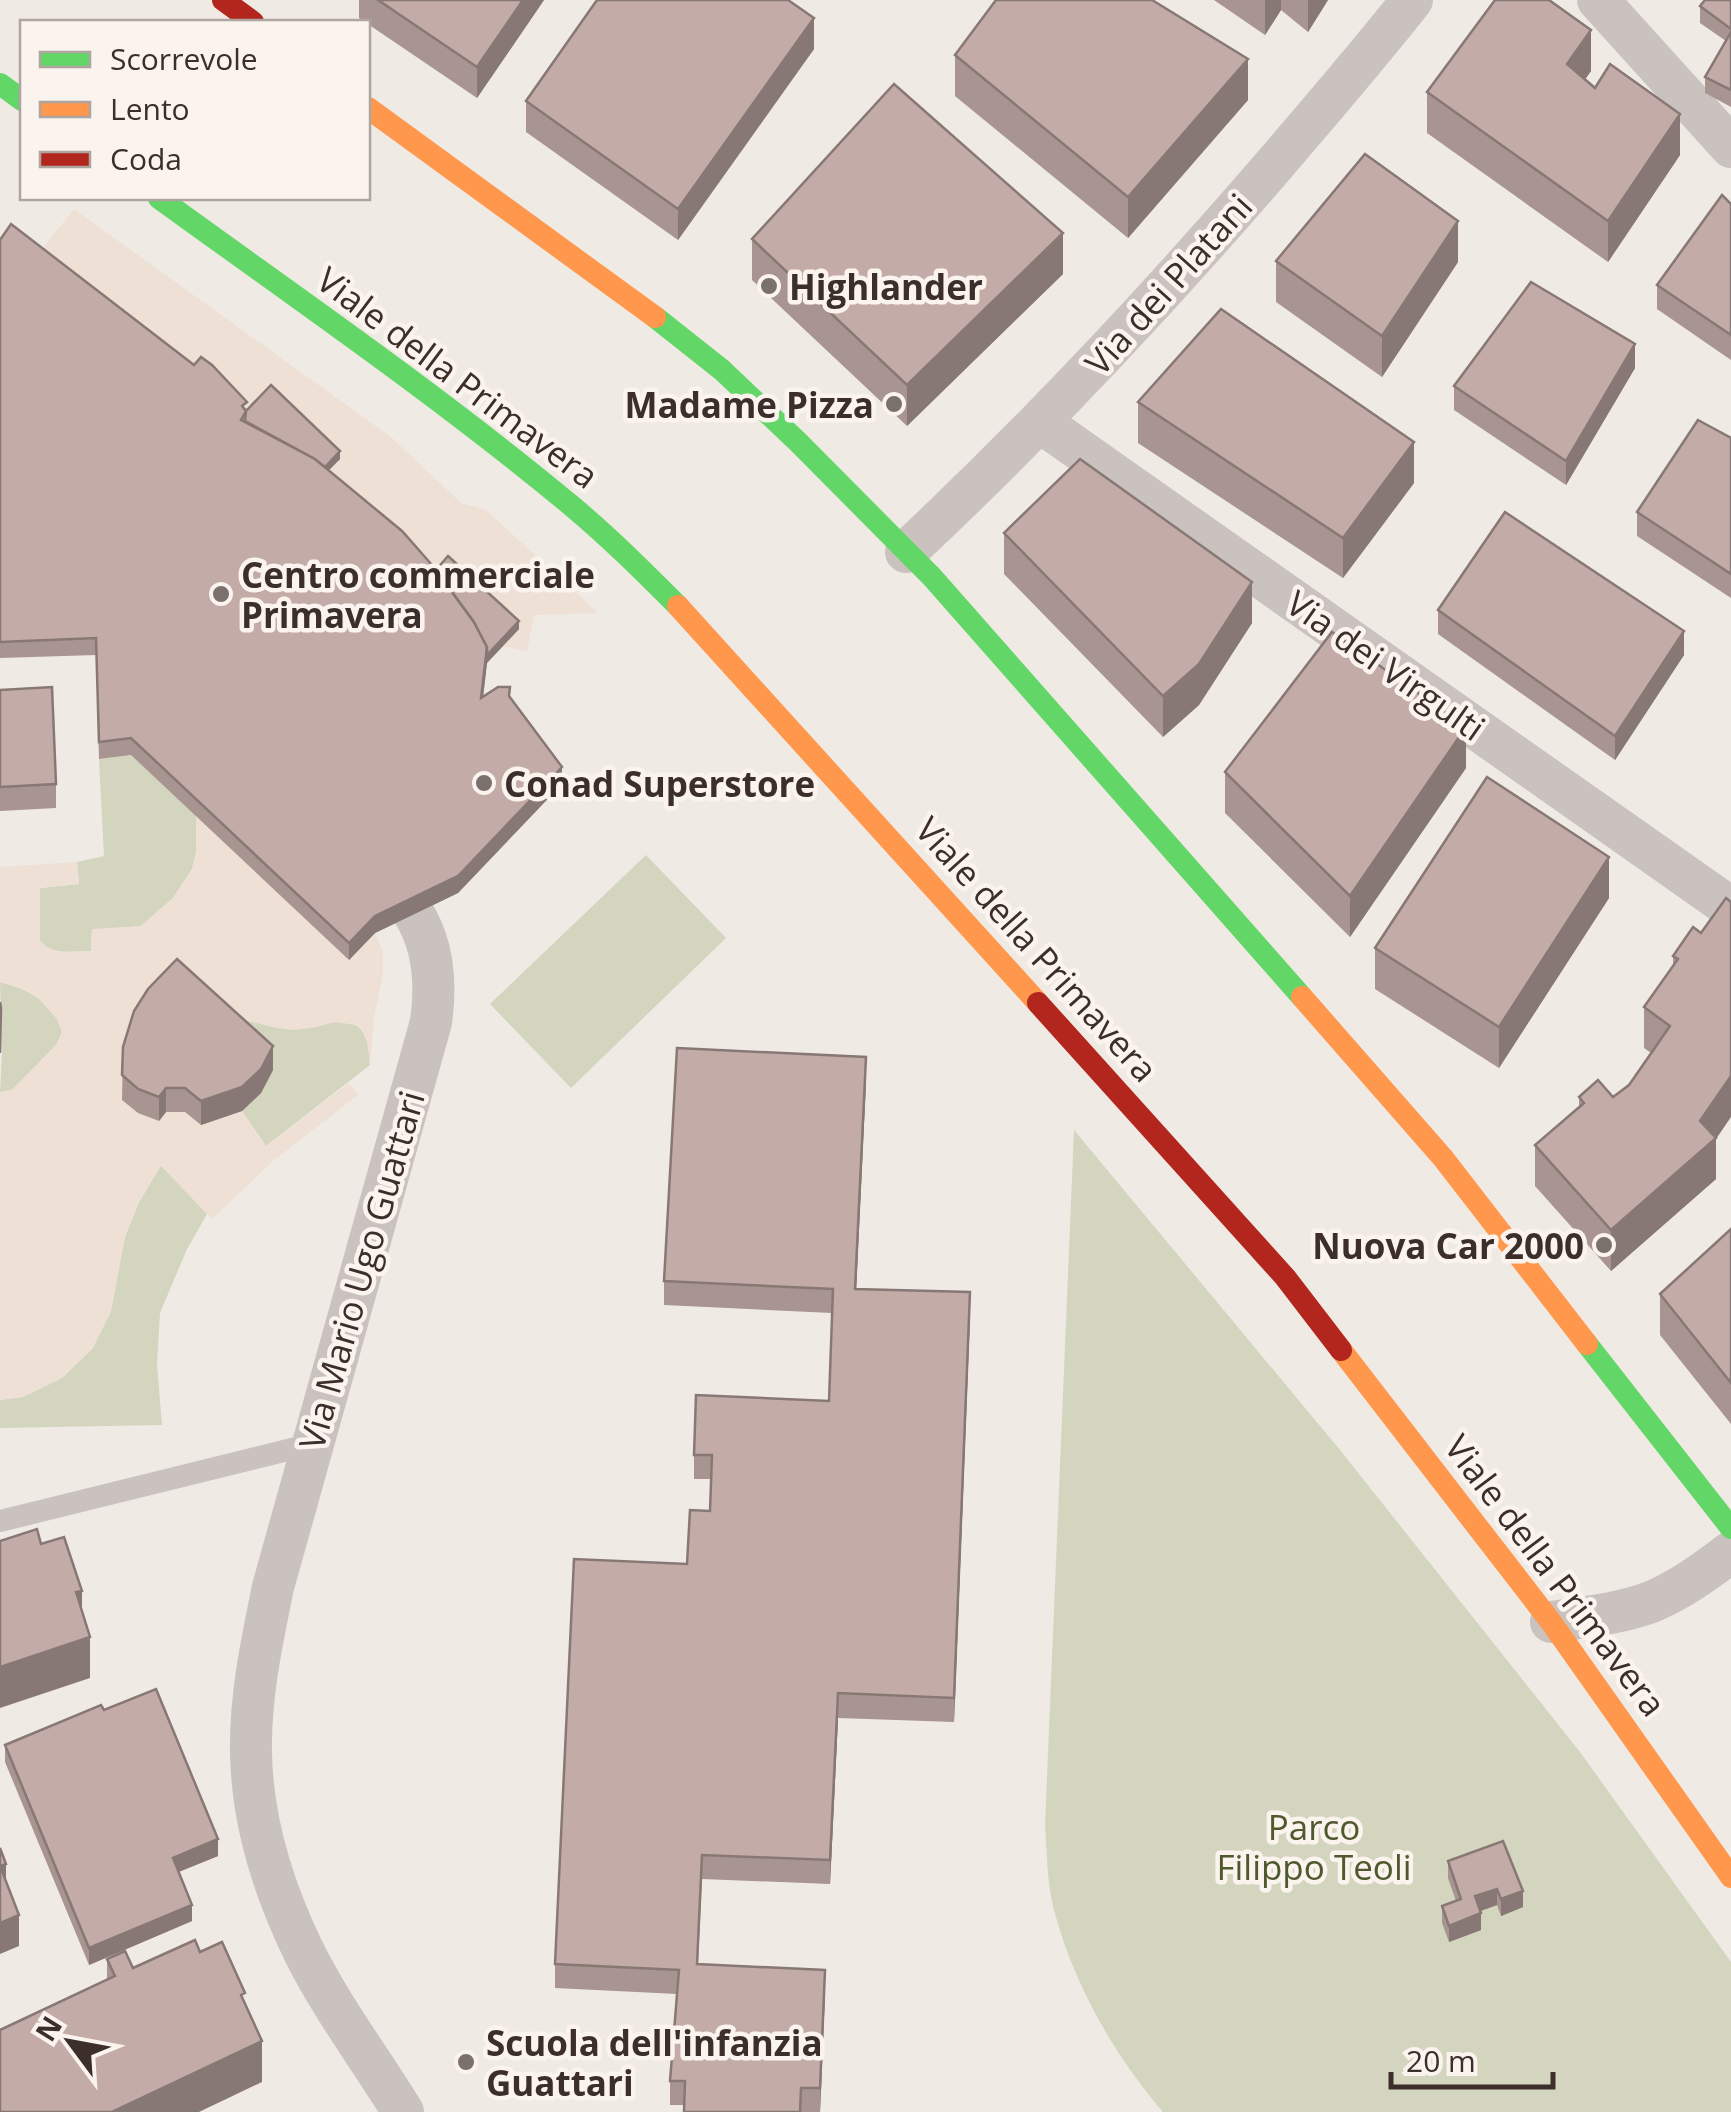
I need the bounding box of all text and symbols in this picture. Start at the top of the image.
legend [20,20,370,200]
text: Scorrevole [110,38,258,79]
text: Lento [110,88,190,129]
text: Coda [110,138,182,179]
street label: Via dei Platani [1074,183,1262,385]
street label: Viale della Primavera [308,256,608,498]
place label: Highlander [789,263,983,310]
marker: Highlander [758,275,780,297]
place label: Madame Pizza [624,381,874,428]
marker: Madame Pizza [883,393,905,415]
place label: Centro commerciale Primavera [241,551,595,638]
street label: Via dei Virgulti [1278,579,1494,751]
marker: Centro commerciale Primavera [210,583,232,605]
place label: Conad Superstore [504,760,815,807]
marker: Conad Superstore [473,772,495,794]
street label: Viale della Primavera [905,807,1169,1091]
street label: Via Mario Ugo Guattari [287,1085,435,1455]
place label: Nuova Car 2000 [1312,1222,1584,1269]
marker: Nuova Car 2000 [1593,1234,1615,1256]
street label: Viale della Primavera [1435,1425,1677,1725]
park label: Parco Filippo Teoli [1216,1803,1412,1890]
north arrow [20,1992,120,2092]
text: N [26,2009,70,2048]
place label: Scuola dell'infanzia Guattari [486,2019,823,2106]
scale bar [1391,2027,1554,2089]
text: 20 m [1406,2040,1476,2081]
marker: Scuola dell'infanzia Guattari [455,2051,477,2073]

